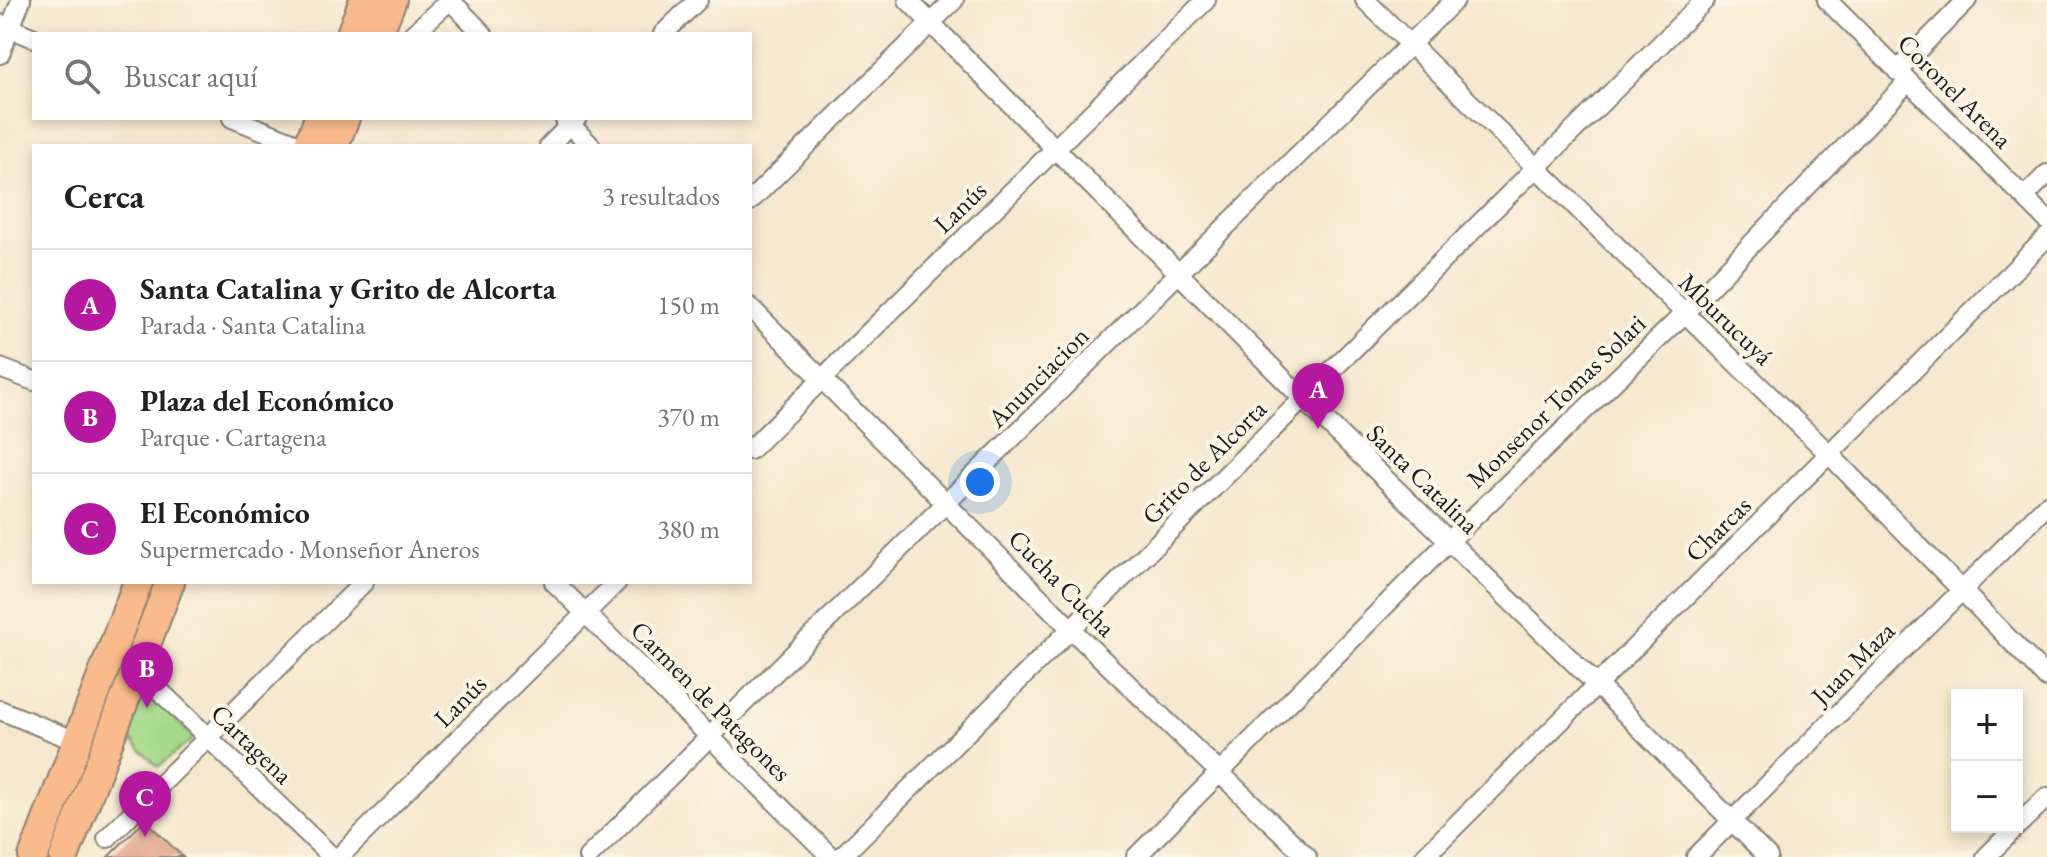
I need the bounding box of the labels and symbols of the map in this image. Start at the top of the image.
street label: Coronel Arena [1890,26,2020,156]
street label: Lanús [926,173,994,241]
street label: Mburucuyá [1672,266,1781,373]
street label: Monsenor Tomas Solari [1459,307,1653,495]
street label: Anunciacion [979,319,1096,436]
pin: A [1292,363,1344,429]
street label: Grito de Alcorta [1134,392,1274,532]
street label: Santa Catalina [1359,417,1487,542]
your location [960,462,1000,502]
street label: Charcas [1678,489,1758,569]
street label: Cucha Cucha [1001,522,1123,644]
street label: Carmen de Patagones [623,613,799,789]
street label: Juan Maza [1803,613,1903,713]
pin: B [121,642,173,708]
street label: Lanús [426,667,494,735]
street label: Cartagena [204,696,301,792]
pin: C [119,771,171,837]

